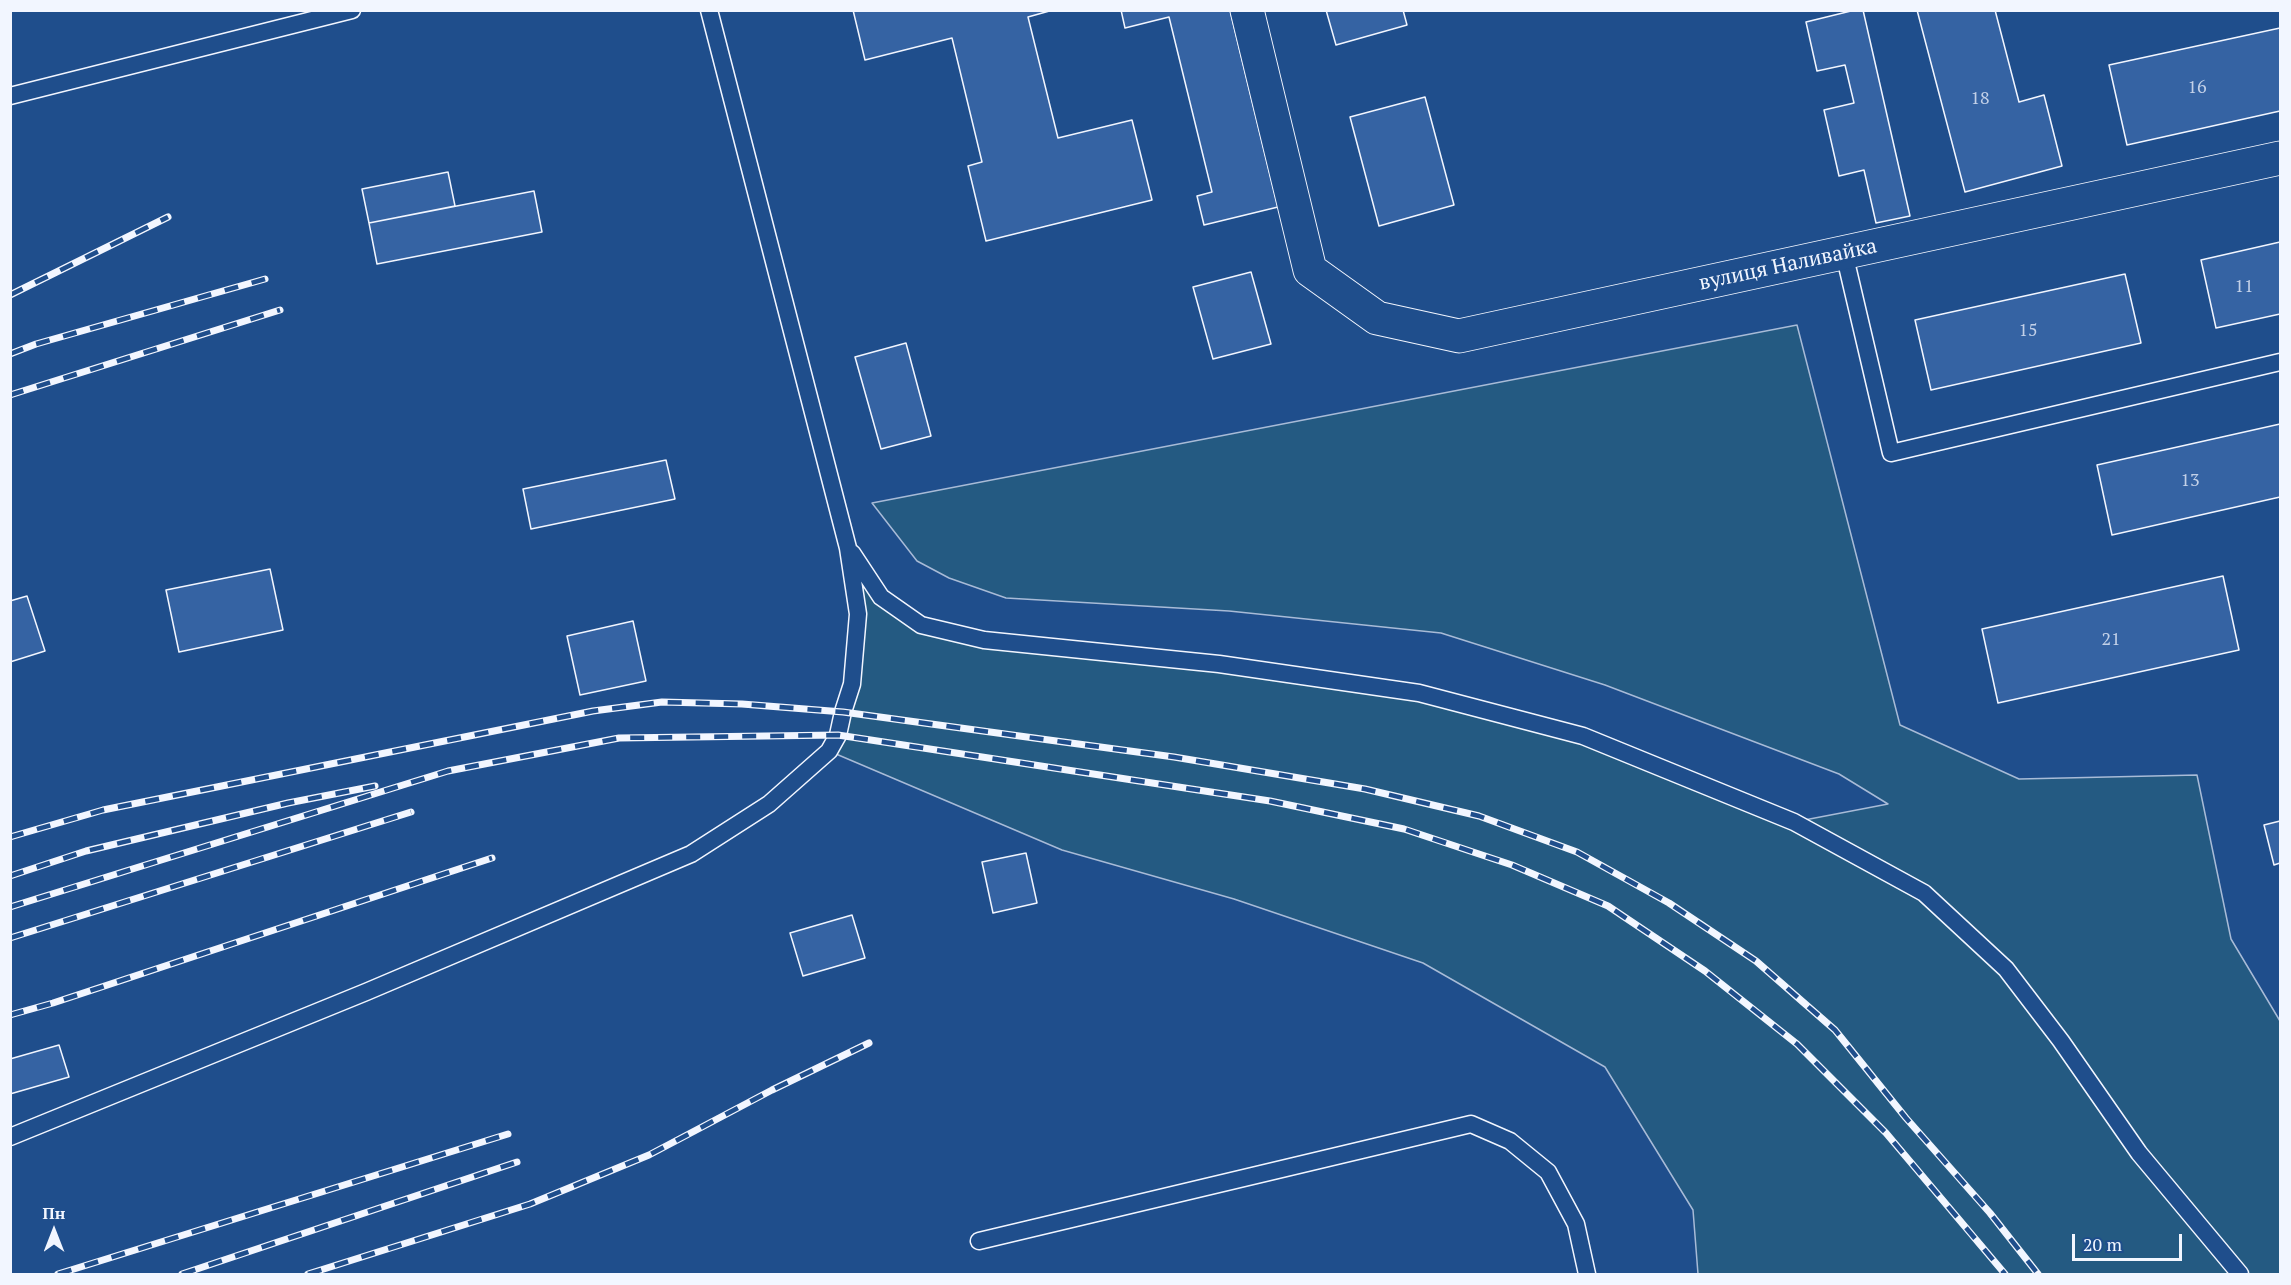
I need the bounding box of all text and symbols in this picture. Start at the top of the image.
house number: 16 [2187,77,2207,99]
house number: 18 [1970,88,1990,110]
street label: вулиця Наливайка [1697,234,1879,296]
house number: 11 [2234,276,2254,298]
house number: 15 [2018,320,2038,342]
house number: 13 [2180,470,2200,492]
house number: 21 [2101,629,2121,651]
north arrow [24,1201,84,1261]
text: Пн [43,1202,65,1224]
scale bar [2075,1222,2184,1260]
text: 20 m [2083,1232,2122,1256]

